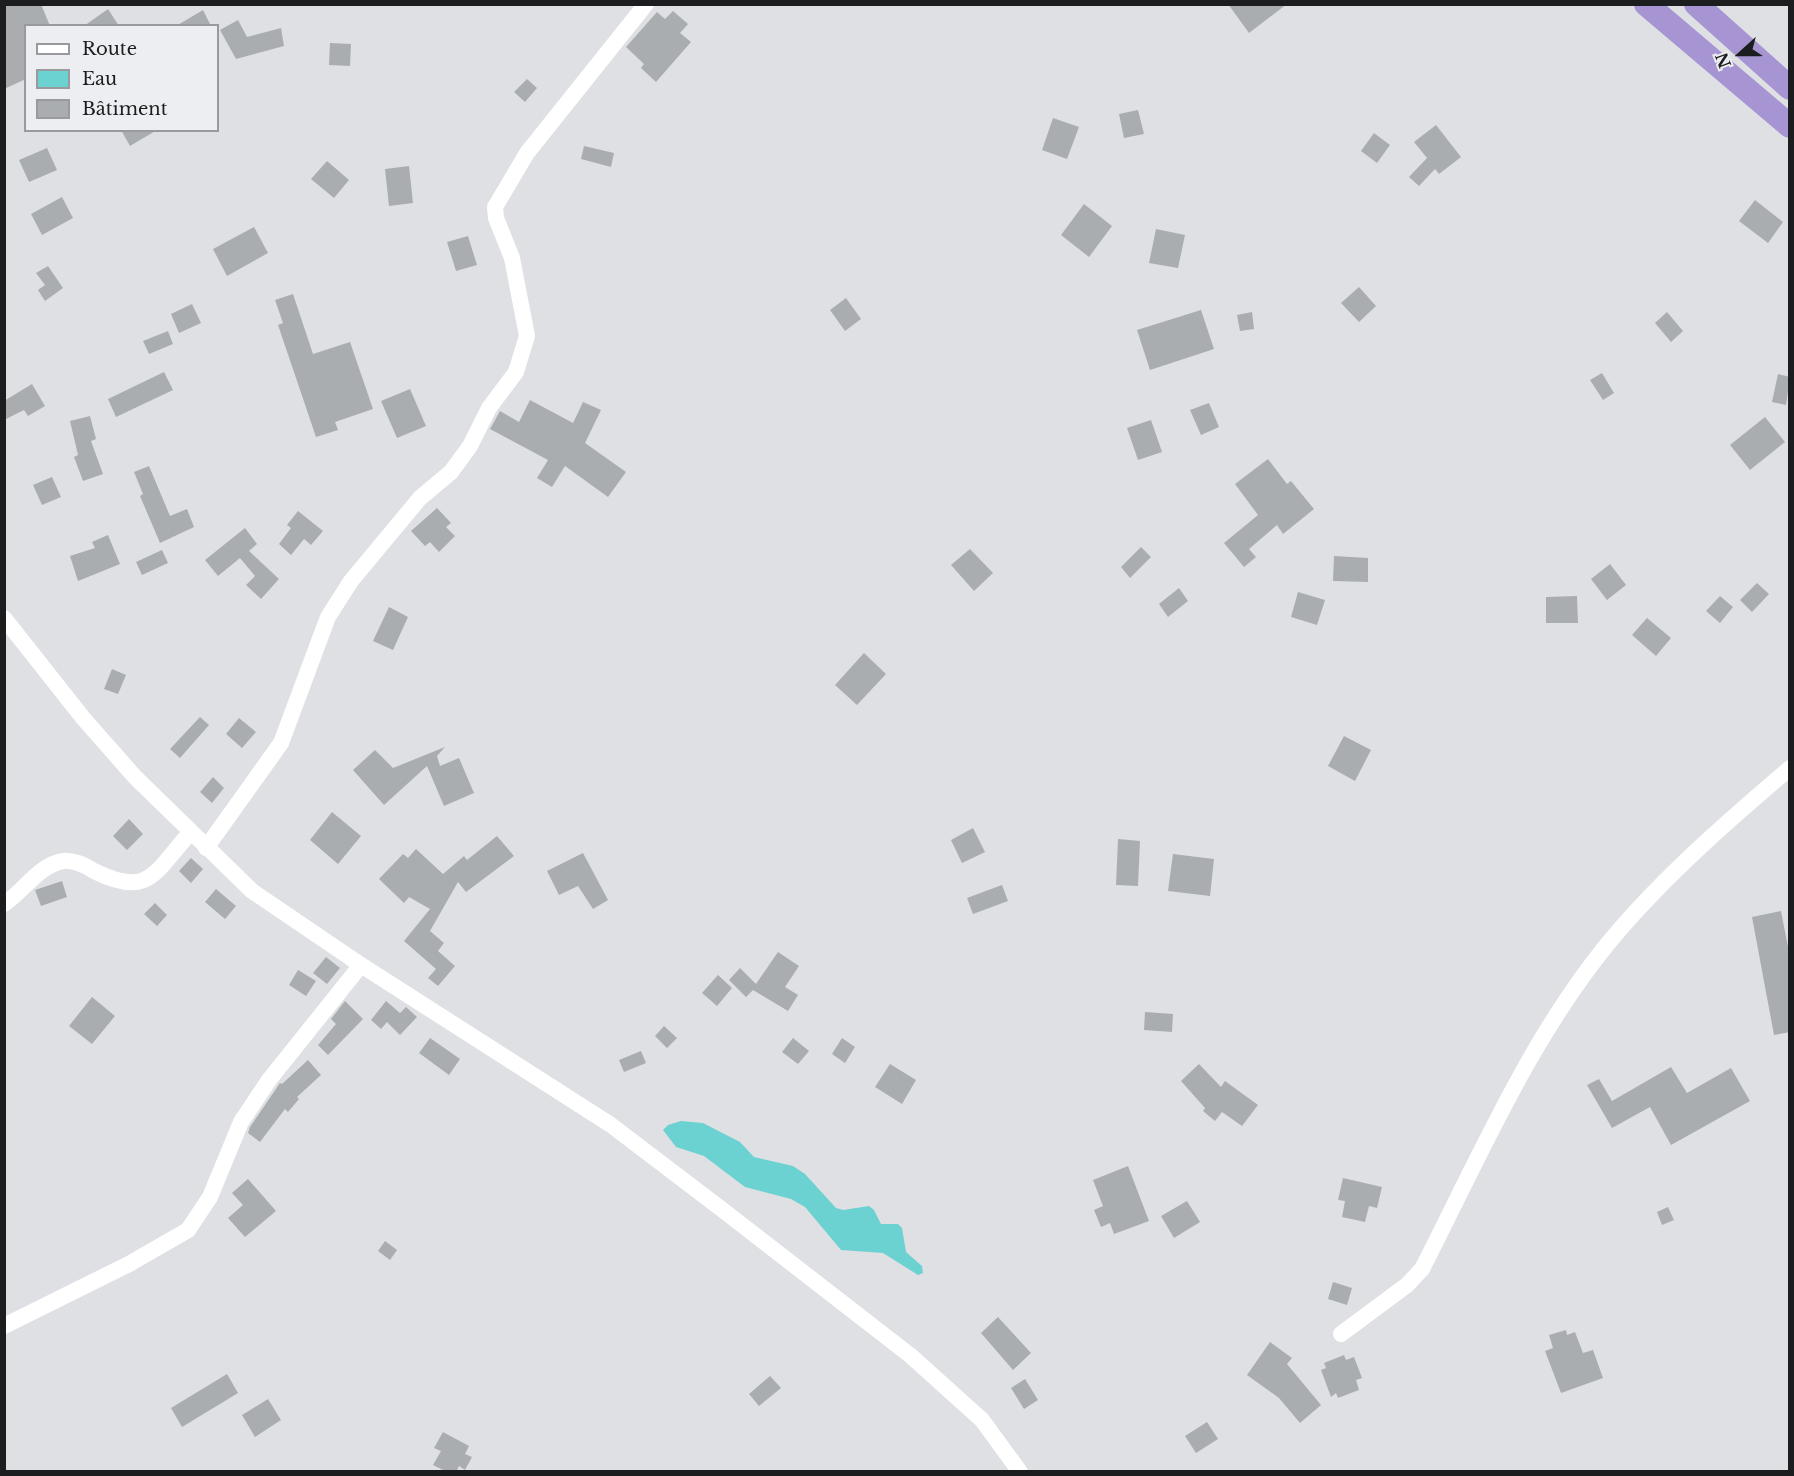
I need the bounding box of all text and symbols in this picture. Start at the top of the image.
legend [24,24,219,132]
north arrow [1710,24,1770,84]
text: Route [82,38,137,60]
text: N [1711,50,1735,71]
text: Eau [82,68,117,90]
text: Bâtiment [82,98,168,120]

